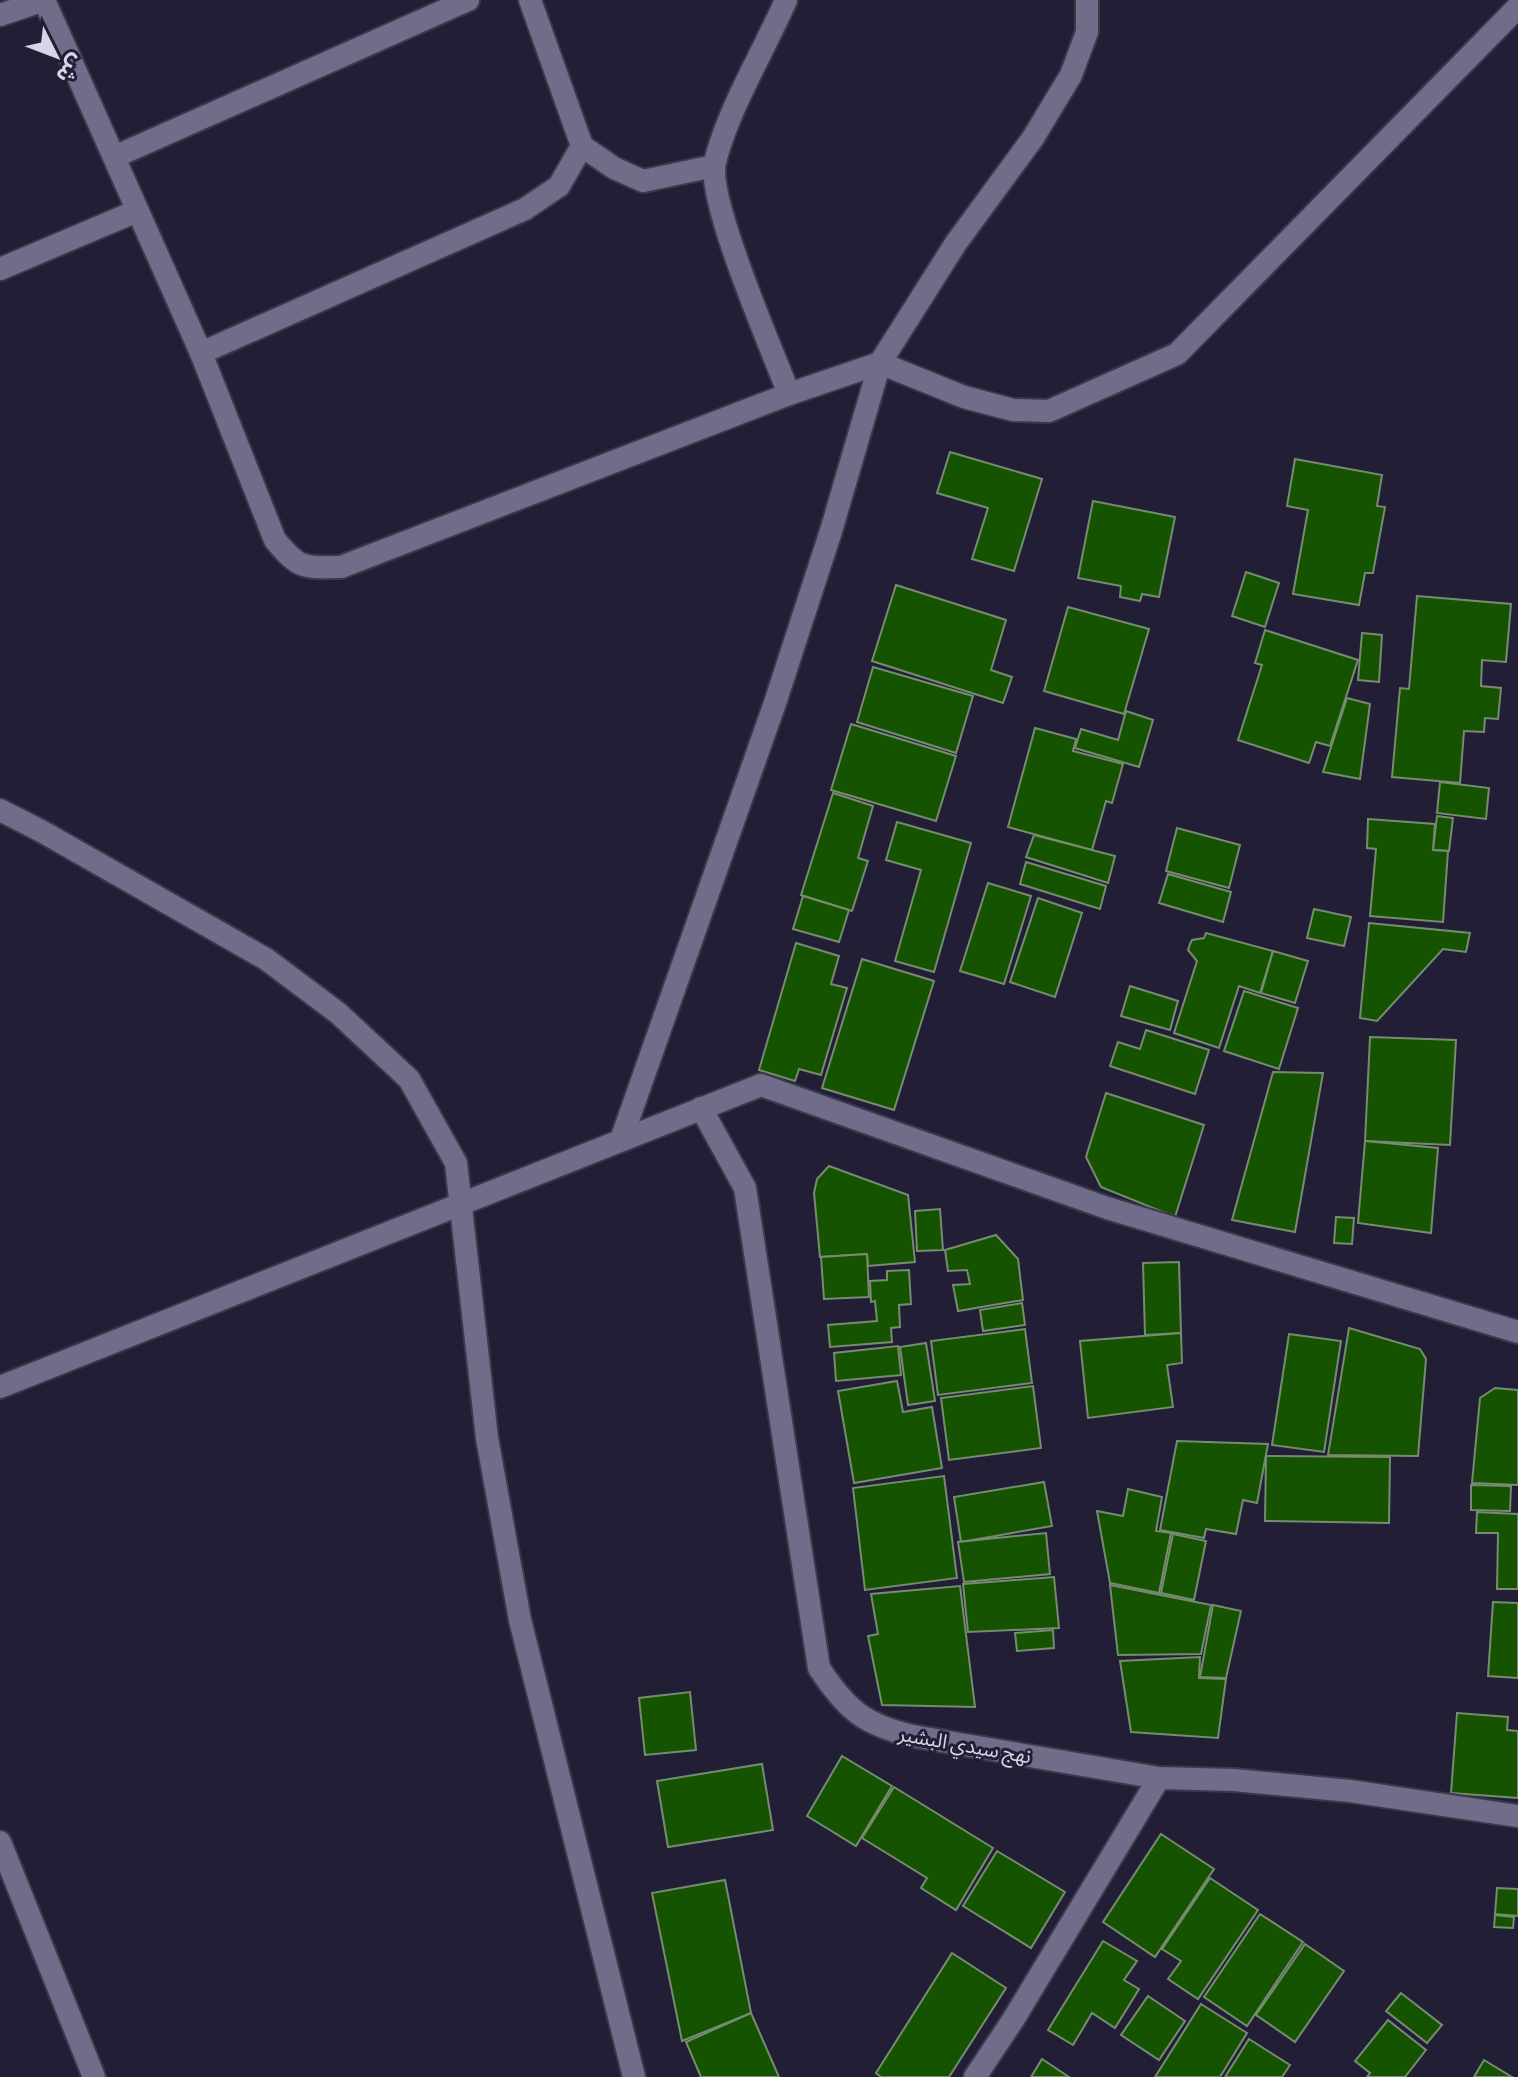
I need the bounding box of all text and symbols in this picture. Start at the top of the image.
north arrow [16,16,96,96]
text: ش [51,49,91,90]
street label: نهج سيدي البشير [895,1720,1033,1772]

